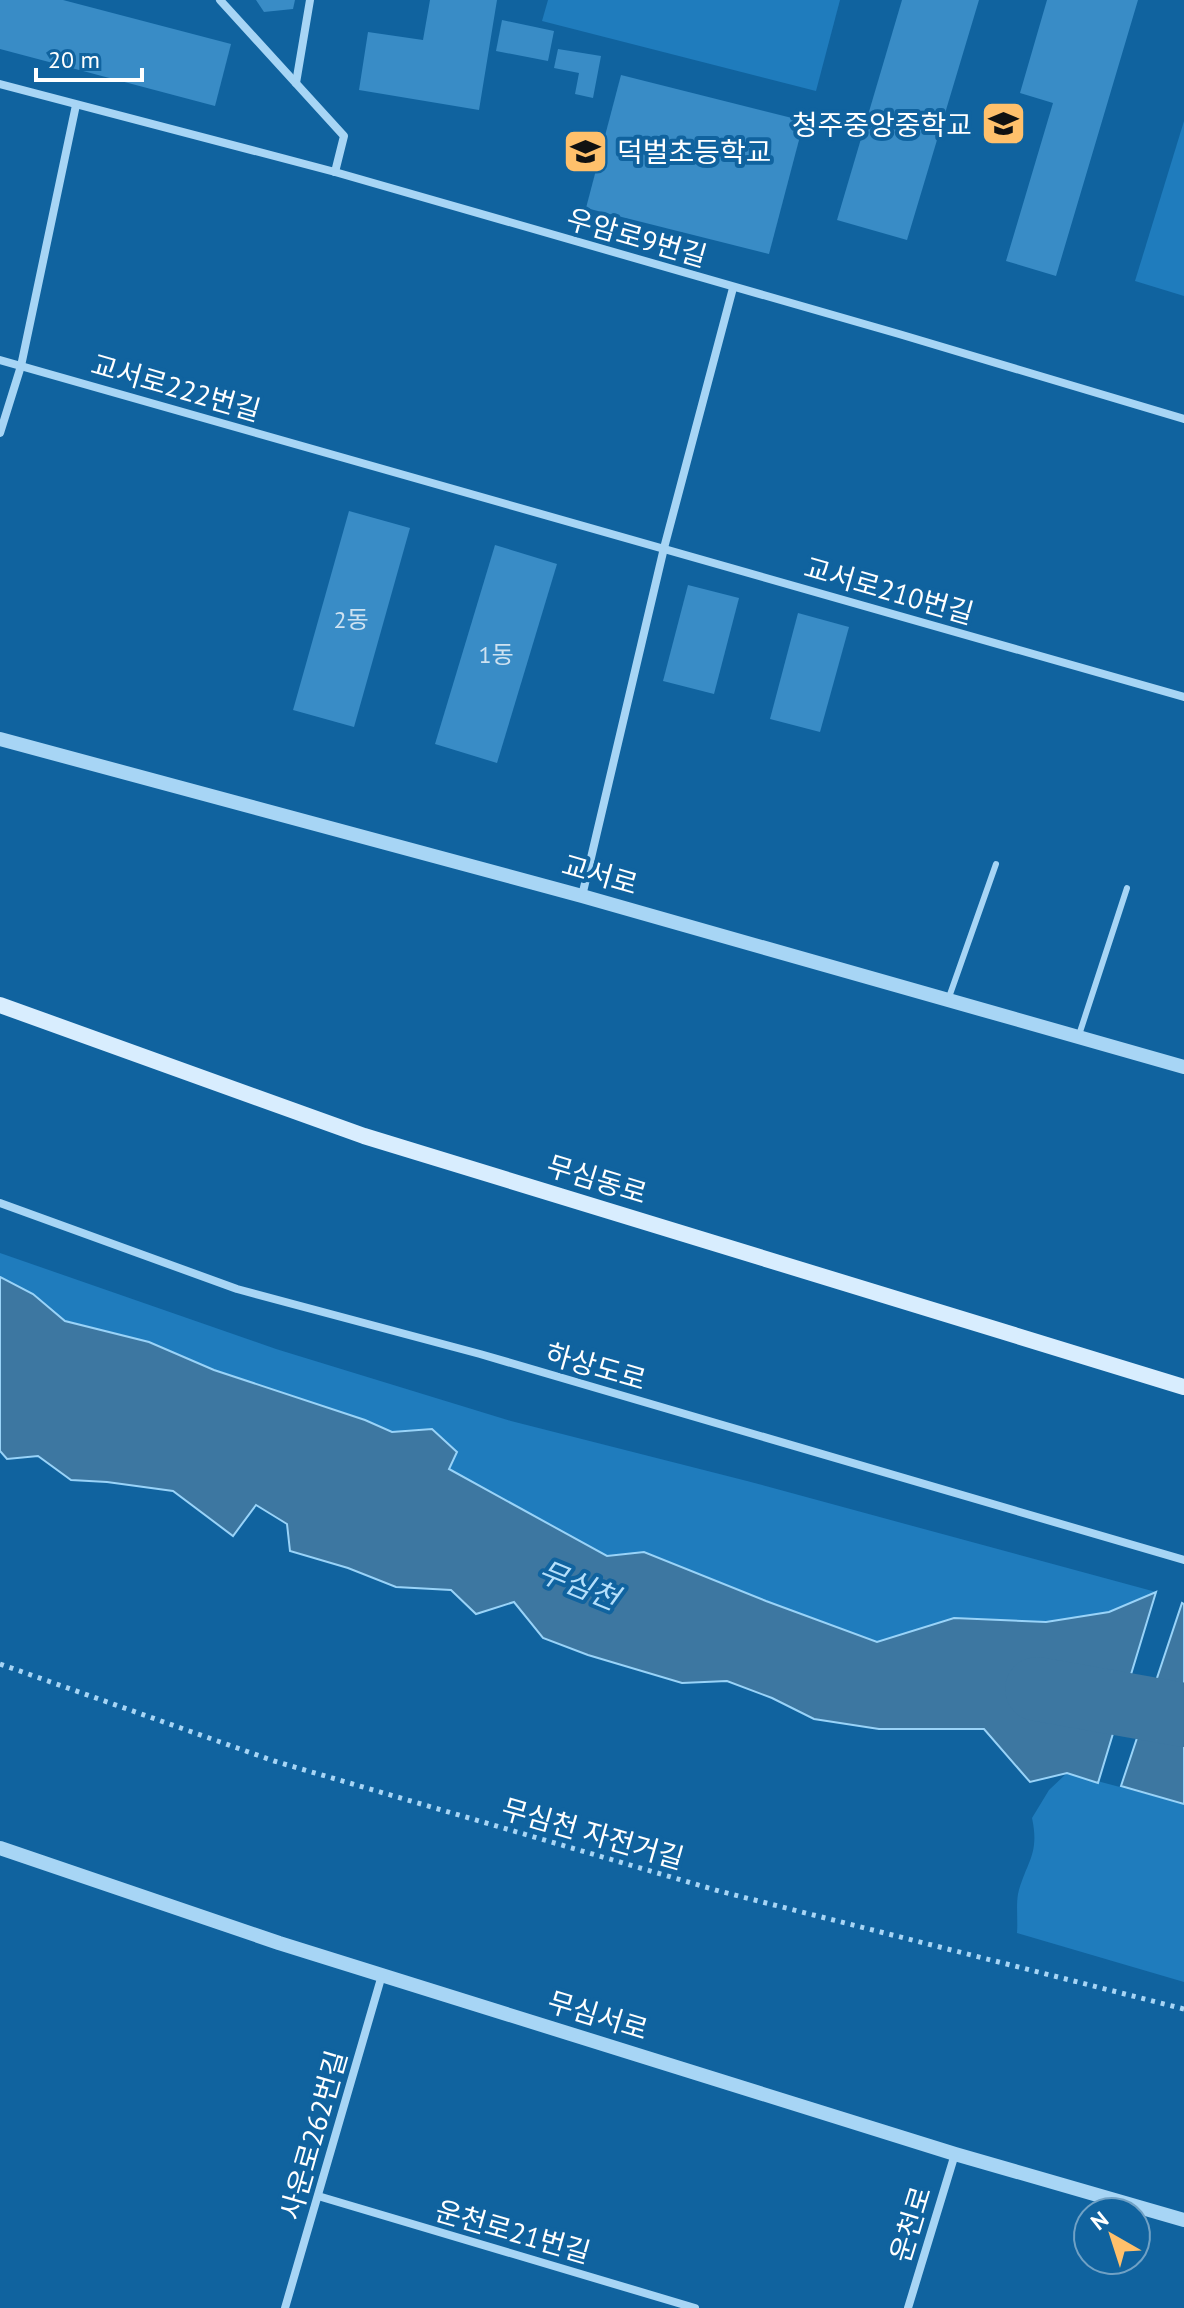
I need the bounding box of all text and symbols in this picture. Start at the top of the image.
scale bar [36,32,142,82]
text: 20 m [48,44,100,75]
school or university icon: 청주중앙중학교 [979,100,1027,148]
place label: 청주중앙중학교 [792,106,972,143]
school or university icon: 덕벌초등학교 [562,127,610,175]
place label: 덕벌초등학교 [617,133,772,170]
street label: 우암로9번길 [563,199,711,275]
street label: 교서로222번길 [87,345,265,429]
street label: 교서로210번길 [800,548,978,632]
house number: 2동 [333,604,369,635]
house number: 1동 [478,639,514,670]
street label: 교서로 [558,846,642,902]
street label: 무심동로 [542,1146,652,1212]
street label: 하상도로 [541,1334,651,1398]
water label: 무심천 [533,1550,628,1619]
street label: 무심천 자전거길 [498,1789,688,1877]
street label: 무심서로 [543,1982,653,2048]
street label: 사운로262번길 [271,2046,355,2224]
street label: 운천로 [881,2182,939,2266]
street label: 운천로21번길 [431,2191,595,2271]
north arrow [1072,2196,1152,2276]
text: N [1085,2205,1114,2236]

